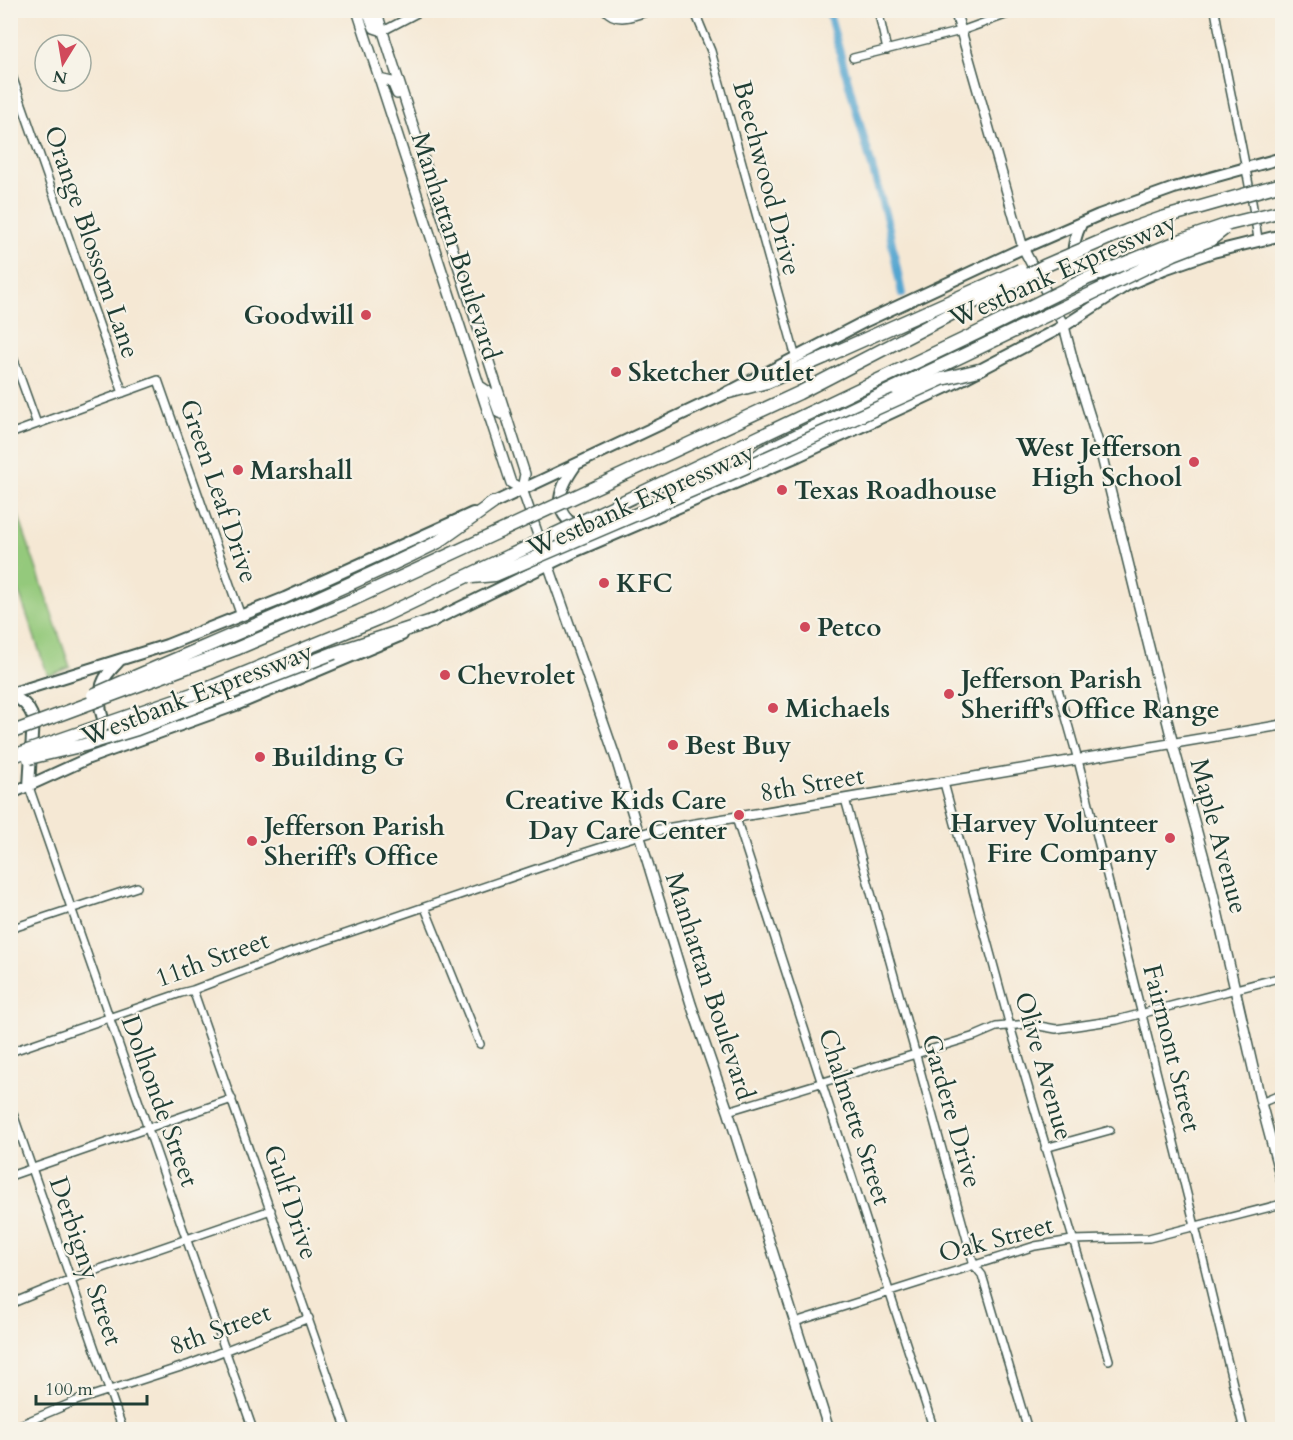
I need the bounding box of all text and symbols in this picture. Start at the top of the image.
north arrow [33,33,93,93]
text: N [51,65,69,89]
street label: Beechwood Drive [724,77,810,279]
street label: Orange Blossom Lane [36,121,148,363]
street label: Manhattan Boulevard [403,128,509,365]
street label: Westbank Expressway [943,204,1183,336]
place label: Goodwill [243,298,354,333]
marker: Goodwill [359,308,373,322]
place label: Sketcher Outlet [628,355,814,390]
marker: Sketcher Outlet [609,365,623,379]
street label: Green Leaf Drive [171,395,267,587]
place label: West Jefferson High School [1015,430,1182,495]
street label: Westbank Expressway [521,434,761,566]
place label: Marshall [250,453,353,488]
marker: West Jefferson High School [1187,455,1201,469]
marker: Marshall [231,463,245,477]
place label: Texas Roadhouse [794,473,997,508]
marker: Texas Roadhouse [775,483,789,497]
place label: KFC [616,566,673,601]
marker: KFC [597,576,611,590]
place label: Petco [817,610,881,645]
marker: Petco [798,620,812,634]
street label: Westbank Expressway [75,634,318,755]
place label: Chevrolet [457,658,575,693]
place label: Jefferson Parish Sheriff's Office Range [957,662,1220,727]
marker: Chevrolet [438,668,452,682]
marker: Jefferson Parish Sheriff's Office Range [942,687,956,701]
place label: Michaels [785,691,890,726]
marker: Michaels [766,701,780,715]
place label: Best Buy [685,728,792,763]
marker: Best Buy [666,738,680,752]
place label: Building G [272,740,405,775]
marker: Building G [253,750,267,764]
street label: Maple Avenue [1181,755,1257,917]
street label: 8th Street [757,758,867,810]
place label: Creative Kids Care Day Care Center [505,783,728,848]
place label: Harvey Volunteer Fire Company [950,806,1159,871]
marker: Creative Kids Care Day Care Center [732,808,746,822]
place label: Jefferson Parish Sheriff's Office [260,809,445,874]
marker: Harvey Volunteer Fire Company [1163,831,1177,845]
marker: Jefferson Parish Sheriff's Office [245,834,259,848]
street label: Manhattan Boulevard [657,868,763,1105]
street label: 11th Street [150,922,274,996]
street label: Fairmont Street [1134,961,1210,1135]
street label: Olive Avenue [1006,988,1082,1144]
street label: Dolhonde Street [113,1010,207,1192]
street label: Chalmette Street [810,1024,900,1210]
street label: Gardere Drive [913,1030,991,1192]
street label: Gulf Drive [255,1140,327,1264]
street label: Derbigny Street [41,1172,131,1350]
street label: Oak Street [935,1207,1057,1271]
street label: 8th Street [165,1295,275,1363]
scale bar [36,1368,147,1406]
text: 100 m [45,1377,93,1402]

